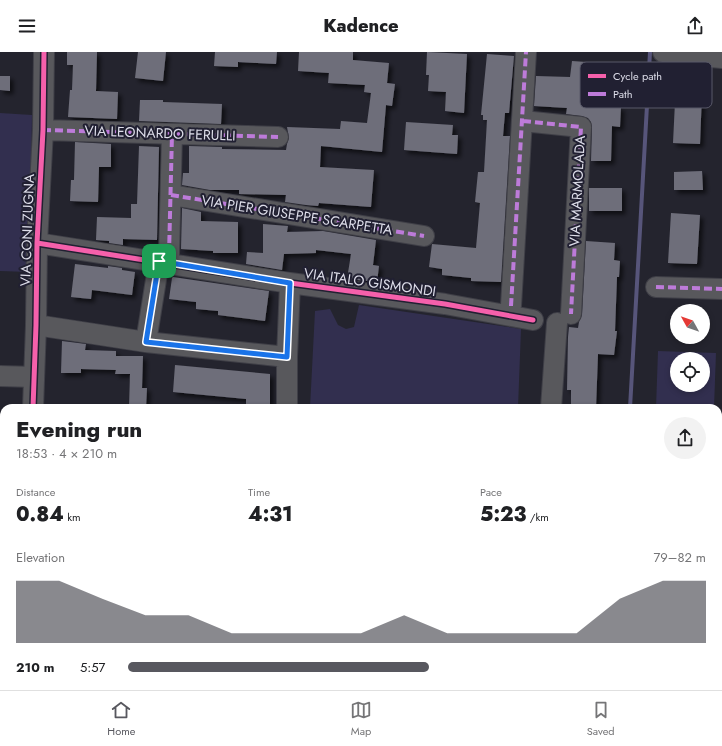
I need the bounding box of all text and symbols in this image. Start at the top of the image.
text: Kadence [323,13,399,39]
icon: menu [16,15,38,37]
icon: share [684,15,706,37]
legend [580,62,712,108]
text: Cycle path [613,68,662,84]
text: Path [613,86,632,102]
street label: VIA LEONARDO FERULLI [84,120,236,146]
street label: VIA MARMOLADA [564,134,590,247]
street label: VIA CONI ZUGNA [15,173,39,287]
street label: VIA PIER GIUSEPPE SCARPETTA [200,190,395,240]
pin [142,244,176,278]
icon: arrive [148,250,170,272]
street label: VIA ITALO GISMONDI [303,263,437,301]
north arrow [670,304,710,344]
map controls [670,304,710,392]
button: locate [670,352,710,392]
text: Evening run [16,413,142,445]
button: share [664,417,706,459]
text: 18:53 · 4 × 210 m [16,444,117,463]
text: Distance [16,484,55,500]
text: Time [248,484,270,500]
text: Pace [480,484,502,500]
text: 0.84 [16,500,64,529]
text: 4:31 [248,500,293,529]
text: 5:23 [480,500,526,529]
text: km [64,509,81,525]
text: /km [526,509,549,525]
text: Elevation [16,548,65,567]
text: 79–82 m [654,548,706,567]
text: 210 m [16,658,54,677]
text: 5:57 [80,658,105,677]
tab: Home [107,699,135,739]
tab: Map [350,699,372,739]
tab: Saved [587,699,615,739]

